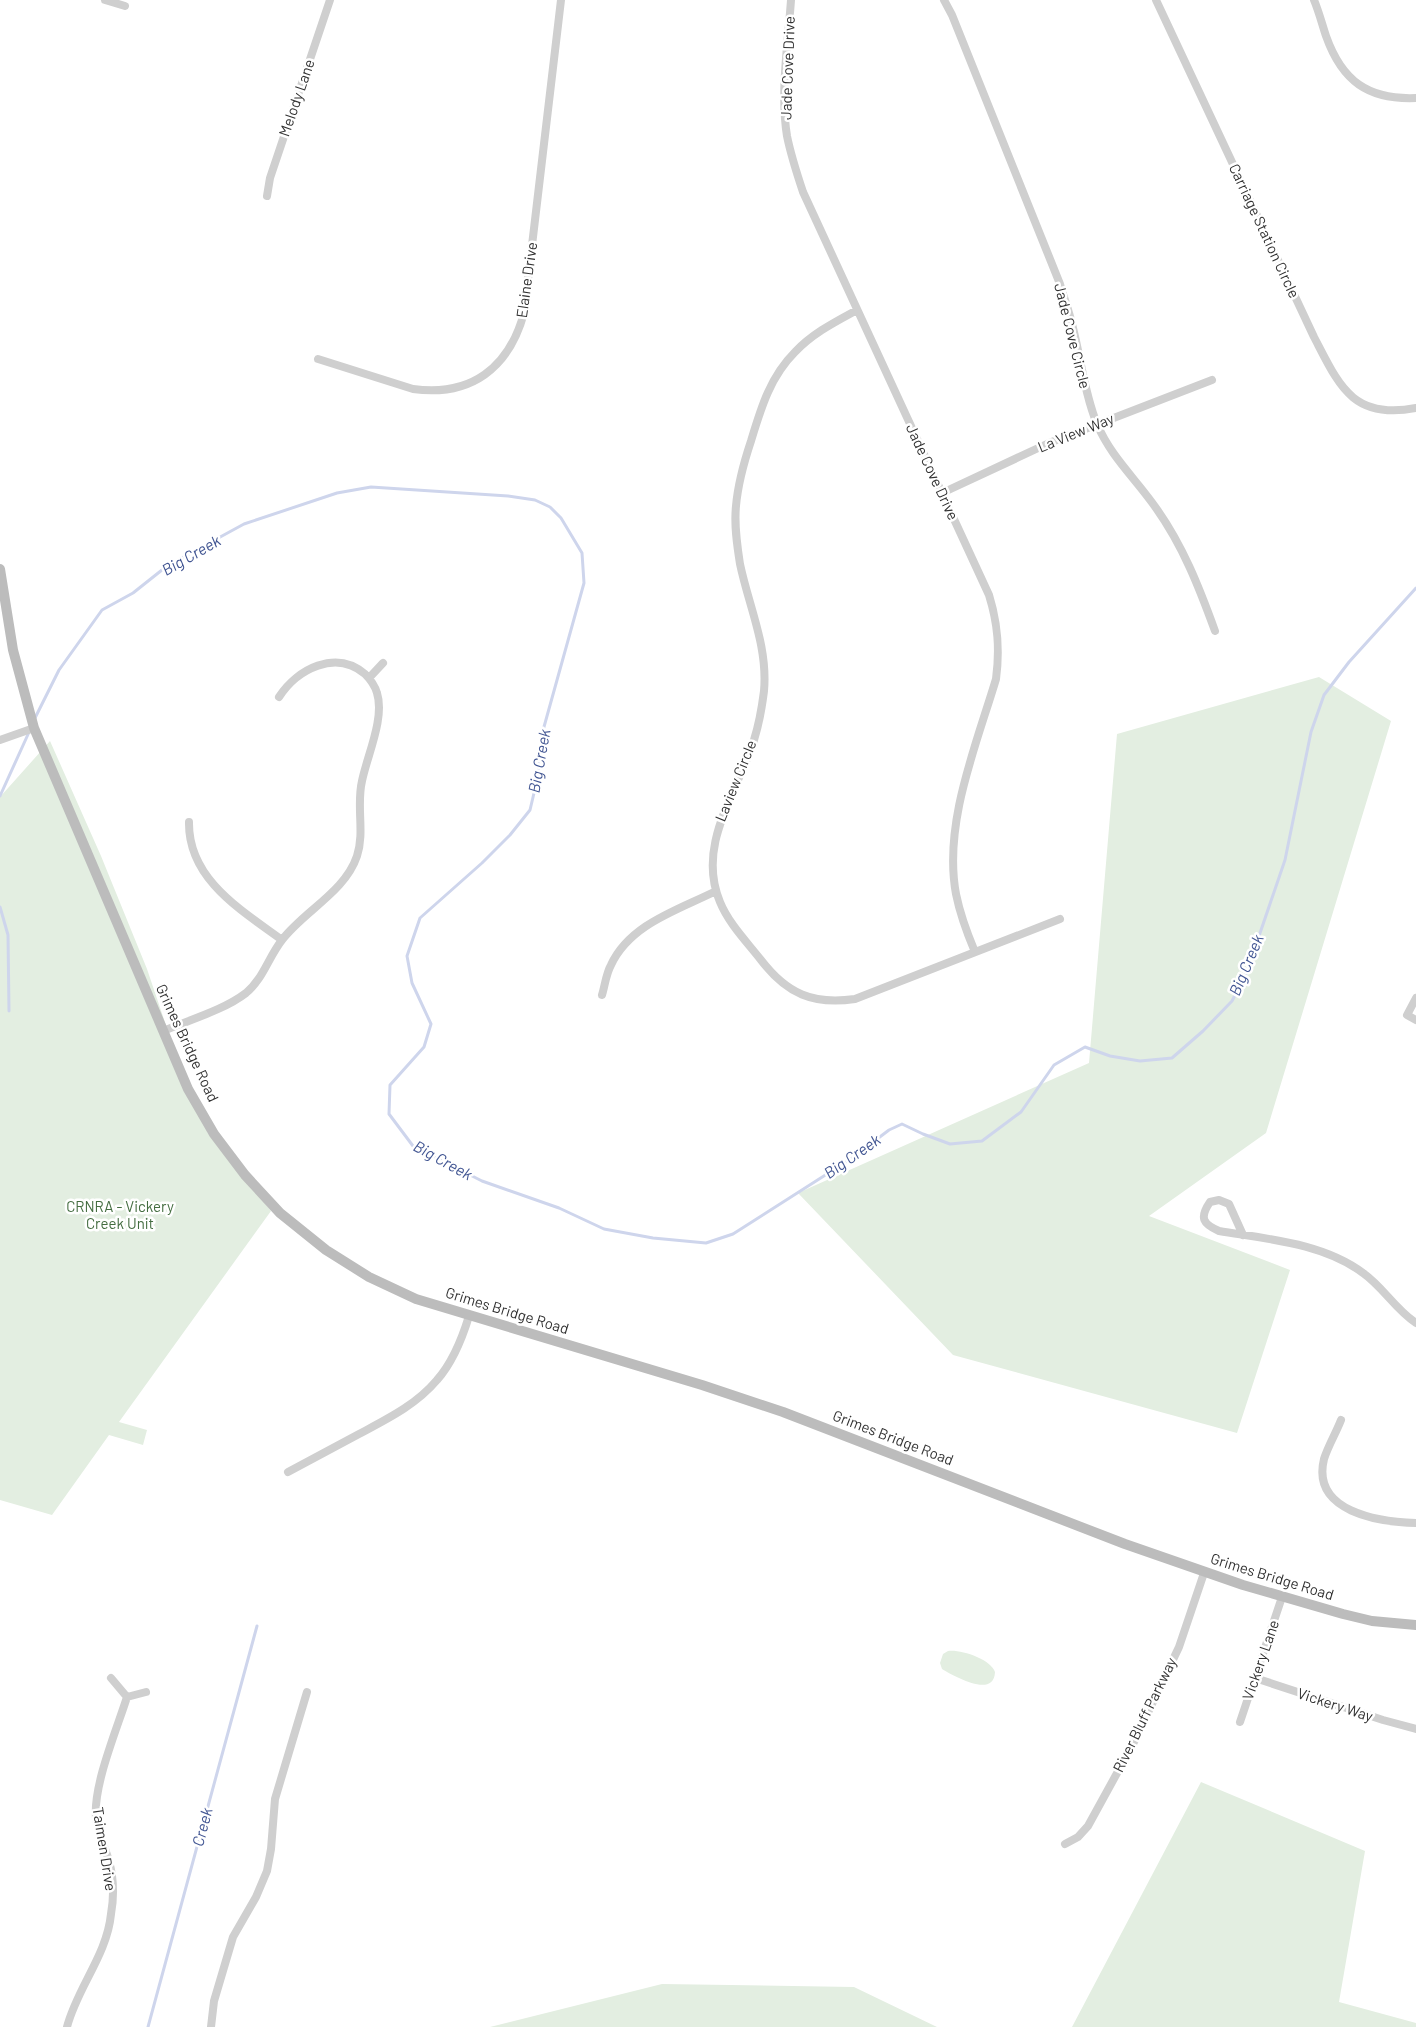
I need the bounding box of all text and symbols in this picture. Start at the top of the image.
street label: Jade Cove Drive [776,16,798,120]
street label: Melody Lane [274,57,318,139]
street label: Carriage Station Circle [1226,161,1304,301]
street label: Elaine Drive [512,241,540,319]
street label: Jade Cove Circle [1051,281,1095,390]
street label: La View Way [1035,409,1116,455]
street label: Jade Cove Drive [903,421,963,522]
water label: Big Creek [158,530,224,579]
water label: Big Creek [524,727,553,794]
street label: Laview Circle [711,737,760,824]
water label: Big Creek [1224,931,1267,998]
street label: Grimes Bridge Road [153,981,223,1104]
water label: Big Creek [820,1129,884,1182]
water label: Big Creek [410,1136,476,1184]
park label: CRNRA - Vickery Creek Unit [66,1197,174,1232]
street label: Grimes Bridge Road [443,1283,571,1337]
street label: Grimes Bridge Road [830,1406,956,1468]
street label: Grimes Bridge Road [1208,1549,1336,1603]
street label: Vickery Lane [1238,1617,1282,1702]
street label: River Bluff Parkway [1108,1654,1180,1775]
street label: Vickery Way [1295,1683,1375,1725]
water label: Creek [187,1805,216,1848]
street label: Taimen Drive [89,1806,120,1892]

